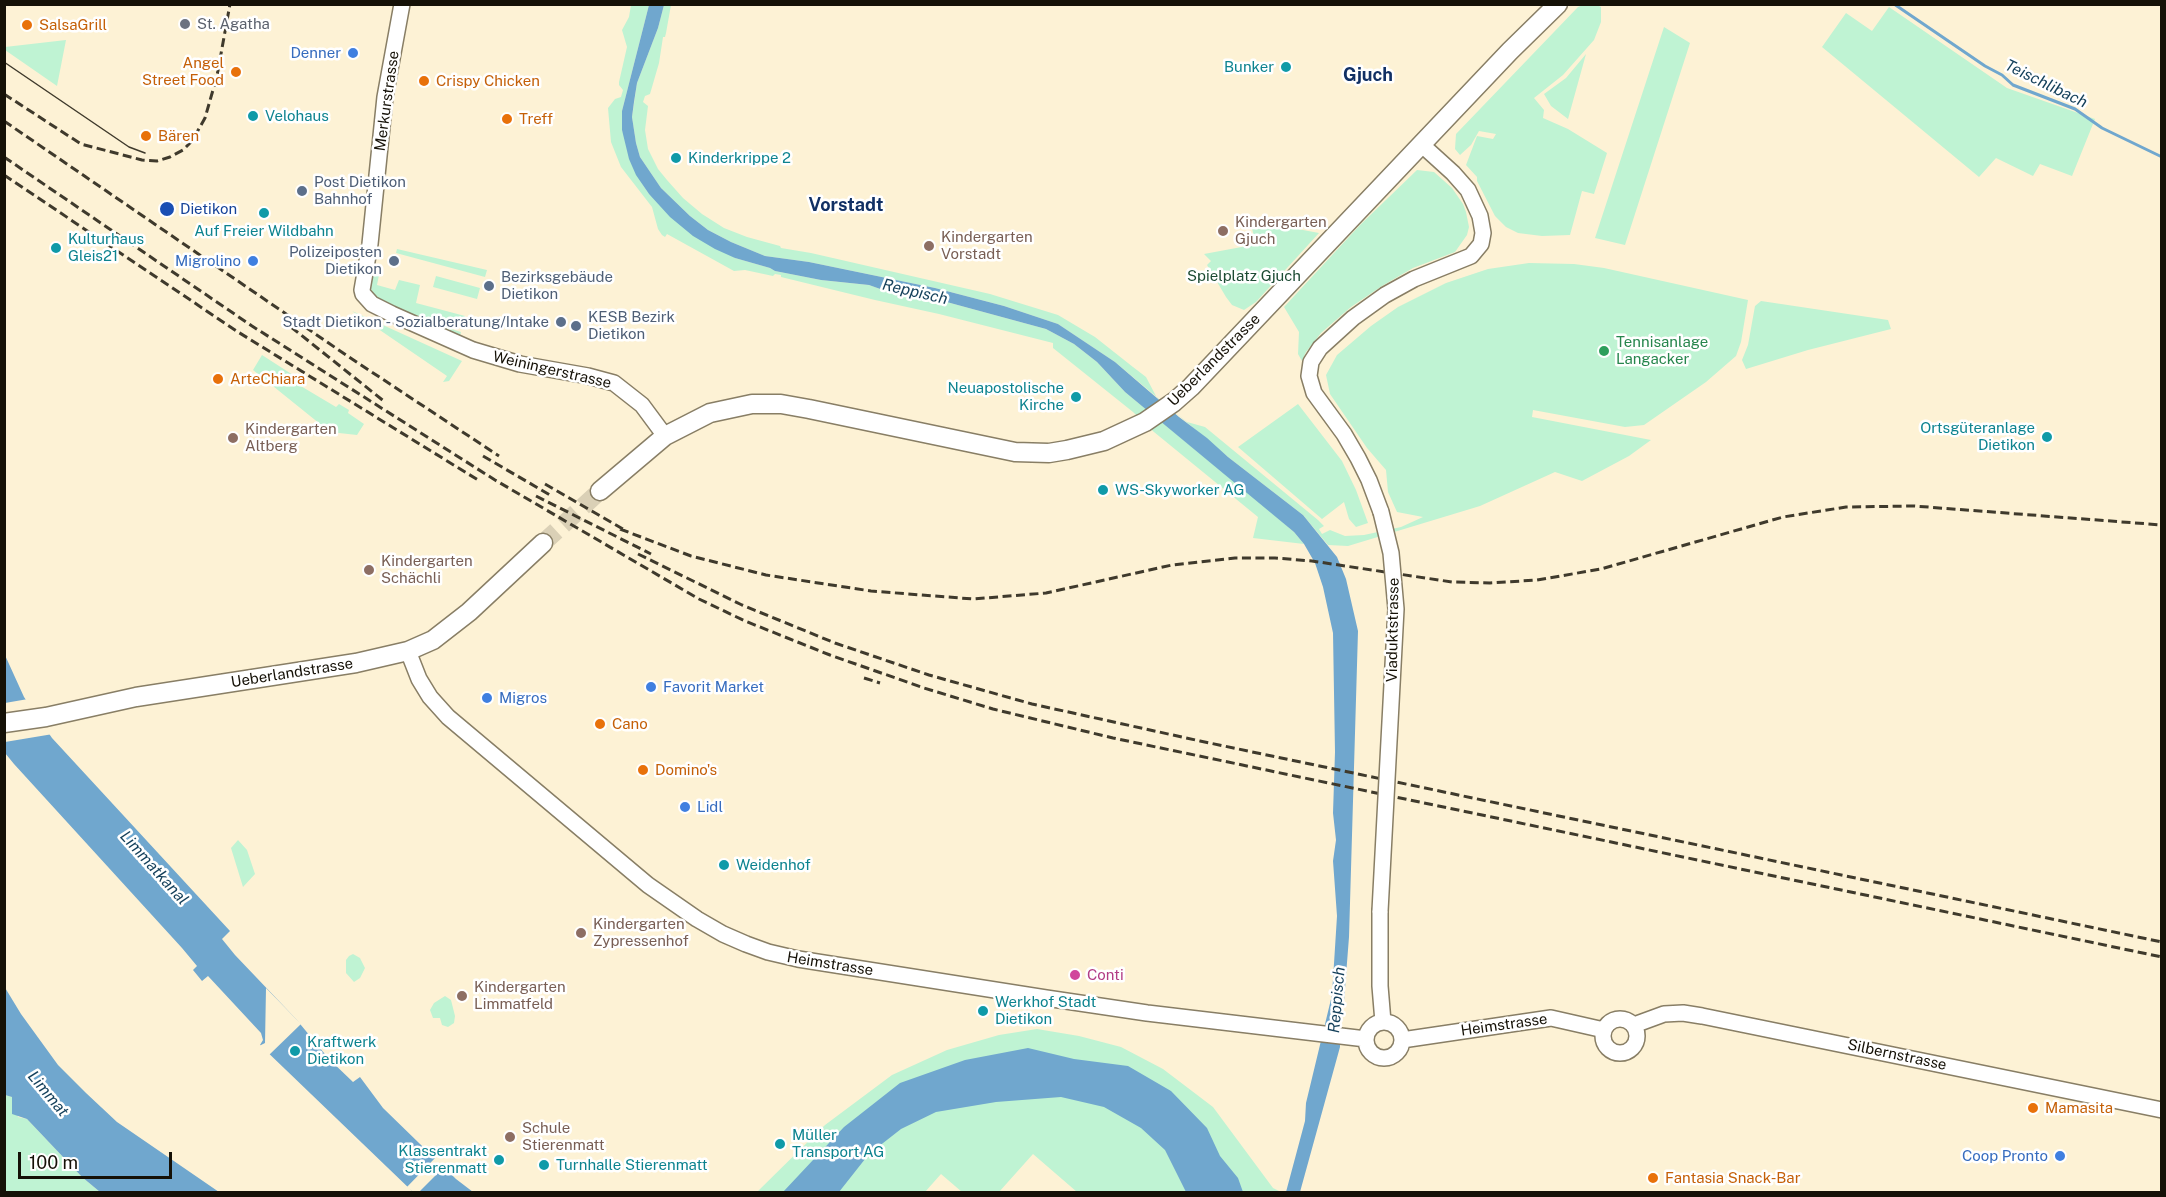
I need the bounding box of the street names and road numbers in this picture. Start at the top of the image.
street label: Merkurstrasse [371,50,403,152]
street label: Ueberlandstrasse [1164,310,1264,410]
street label: Weiningerstrasse [491,348,613,392]
street label: Viaduktstrasse [1383,578,1403,682]
street label: Ueberlandstrasse [230,654,354,692]
street label: Heimstrasse [785,948,875,980]
street label: Heimstrasse [1460,1010,1548,1040]
street label: Silbernstrasse [1846,1036,1948,1074]

